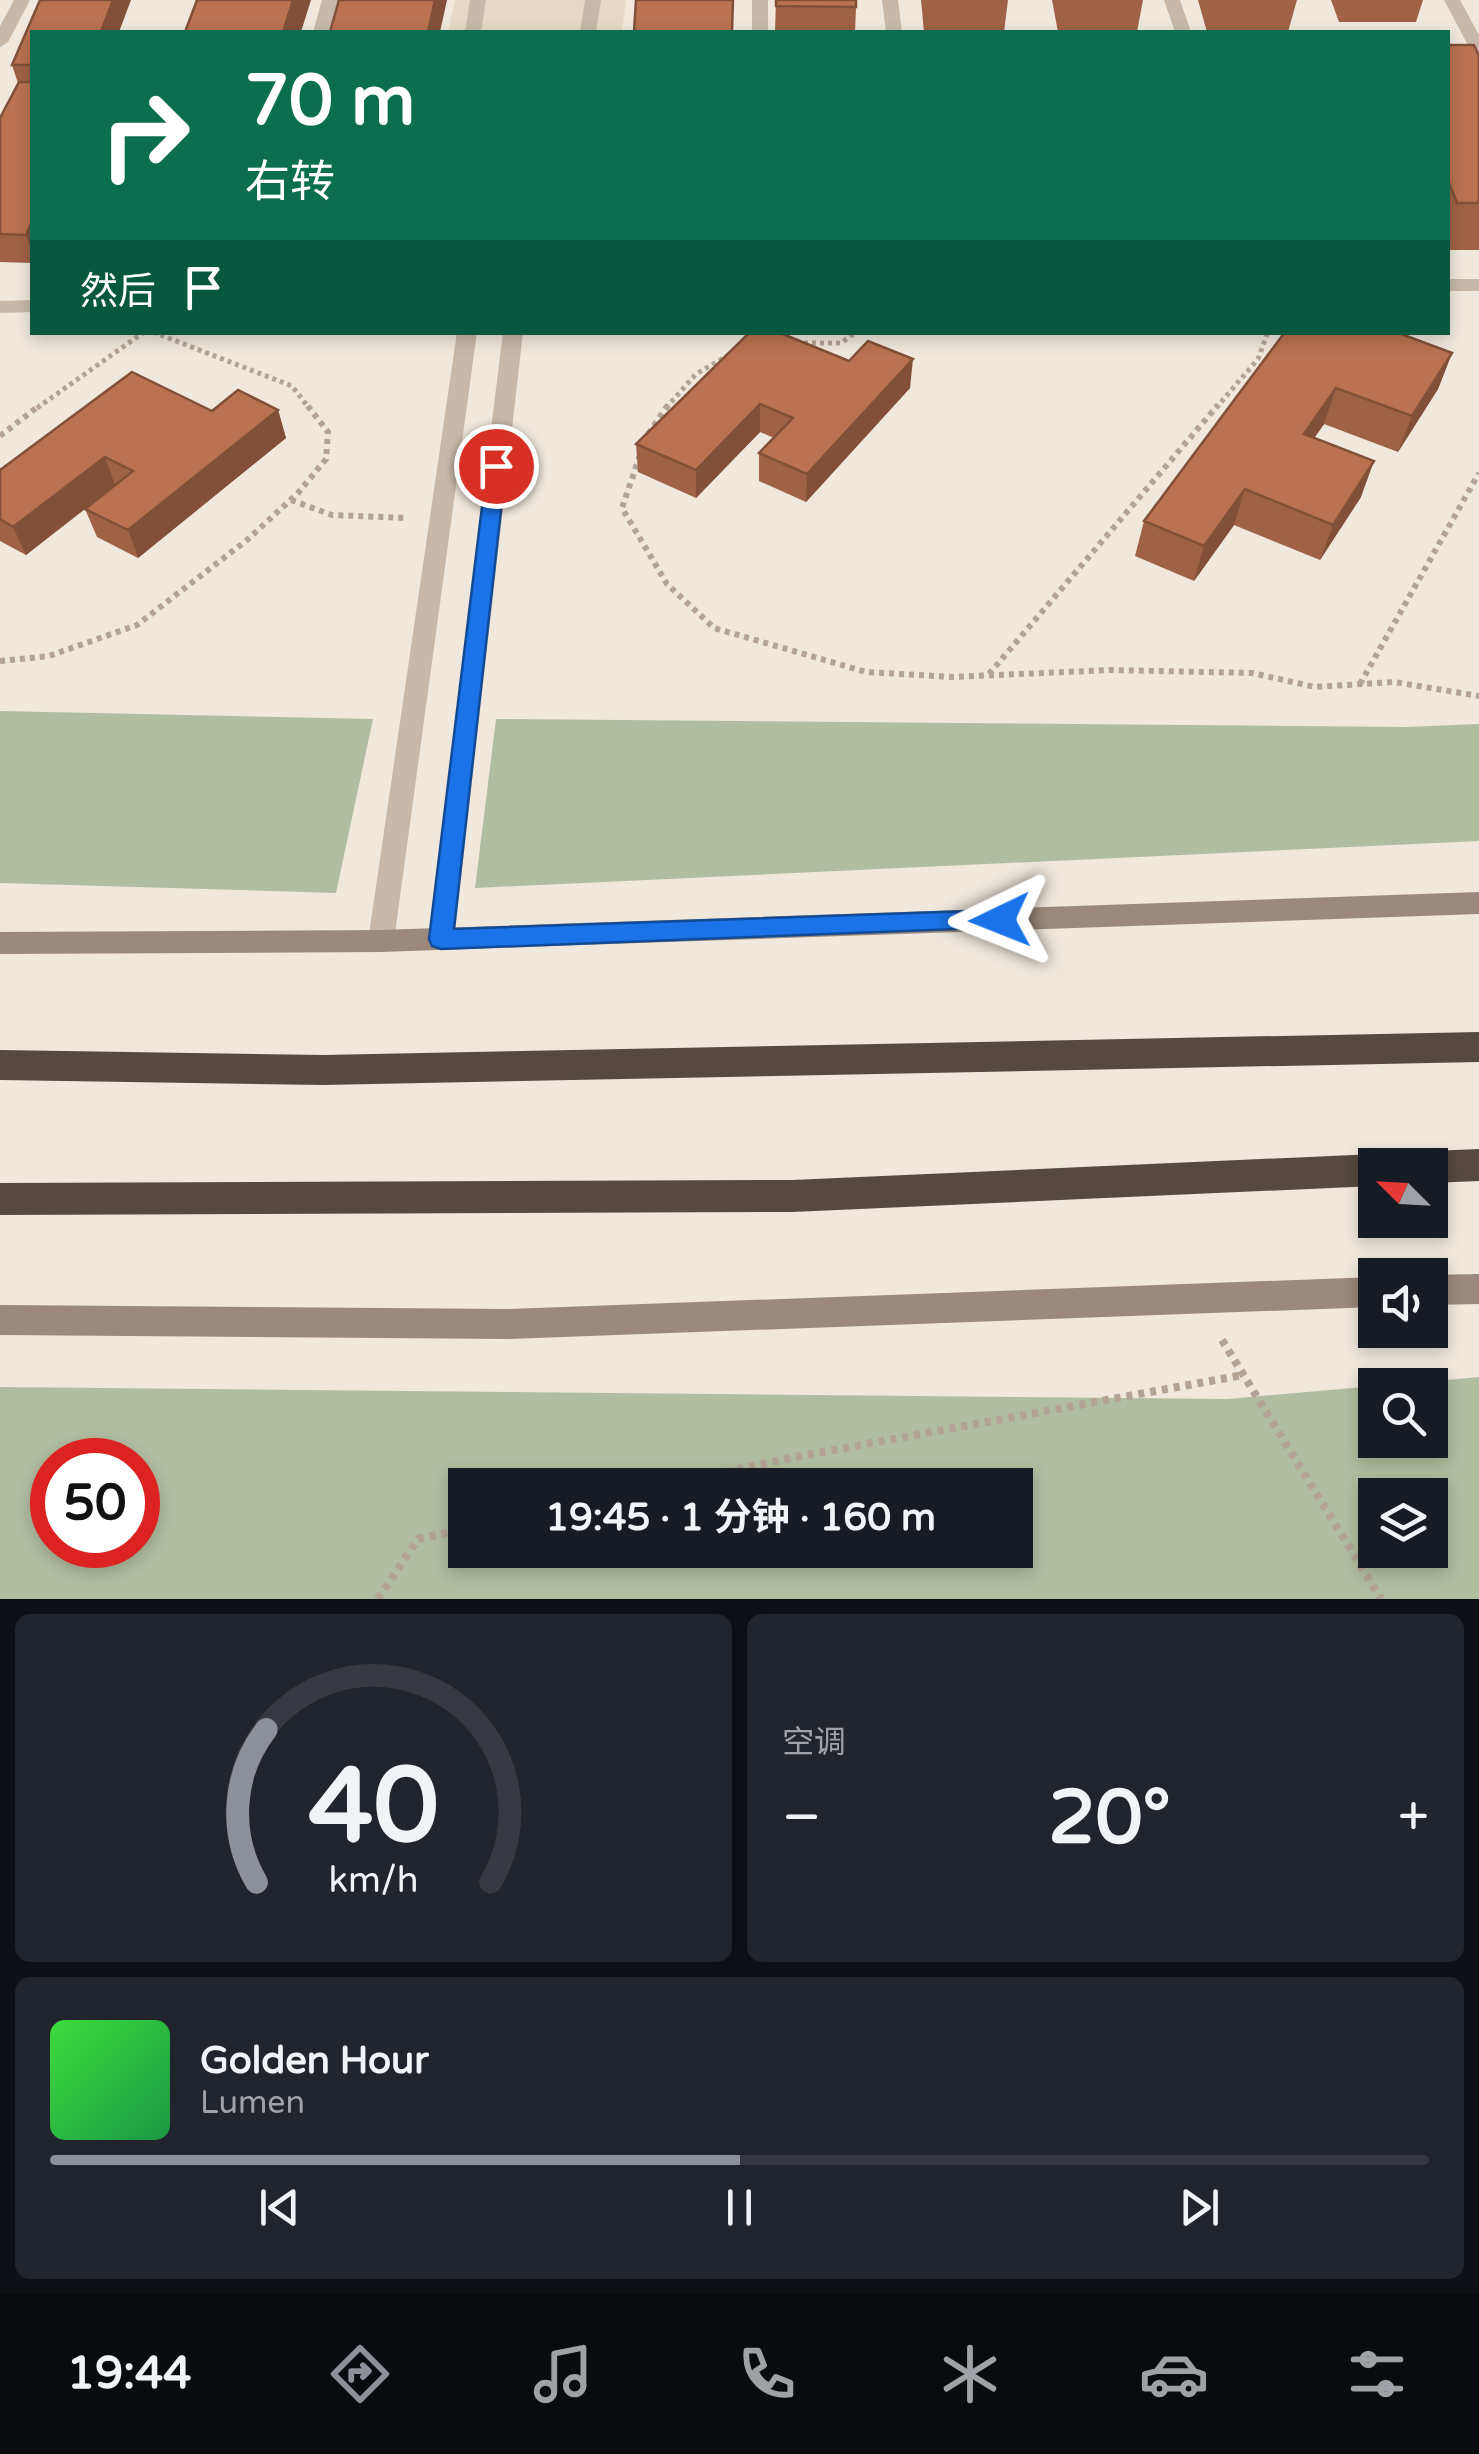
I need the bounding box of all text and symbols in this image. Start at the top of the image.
text: 70 m [245,60,415,144]
icon: right [80,70,210,200]
text: 右转 [245,156,335,210]
icon: arrive [176,260,231,315]
text: 然后 [80,269,156,315]
pin [454,424,539,509]
icon: arrive [469,439,524,494]
position arrow [948,868,1052,972]
north arrow [1358,1148,1448,1238]
map controls [1358,1148,1448,1568]
button: sound [1358,1258,1448,1348]
button: search [1358,1368,1448,1458]
speed limit sign: 50 [30,1438,160,1568]
button: layers [1358,1478,1448,1568]
text: 19:45 · 1 分钟 · 160 m [545,1495,936,1541]
text: 空调 [782,1724,846,1762]
text: 40 [308,1745,439,1870]
text: 20° [1048,1773,1171,1863]
text: − [782,1785,821,1851]
text: + [1398,1785,1429,1851]
text: km/h [329,1859,418,1902]
text: Golden Hour [200,2038,429,2084]
text: Lumen [200,2084,305,2122]
icon: previous [252,2180,307,2235]
icon: pause [712,2180,767,2235]
icon: next [1172,2180,1227,2235]
icon: directions [325,2339,395,2409]
icon: music [528,2339,598,2409]
icon: phone [732,2339,802,2409]
icon: climate [935,2339,1005,2409]
icon: car [1139,2339,1209,2409]
icon: filters [1342,2339,1412,2409]
text: 19:44 [67,2347,191,2401]

